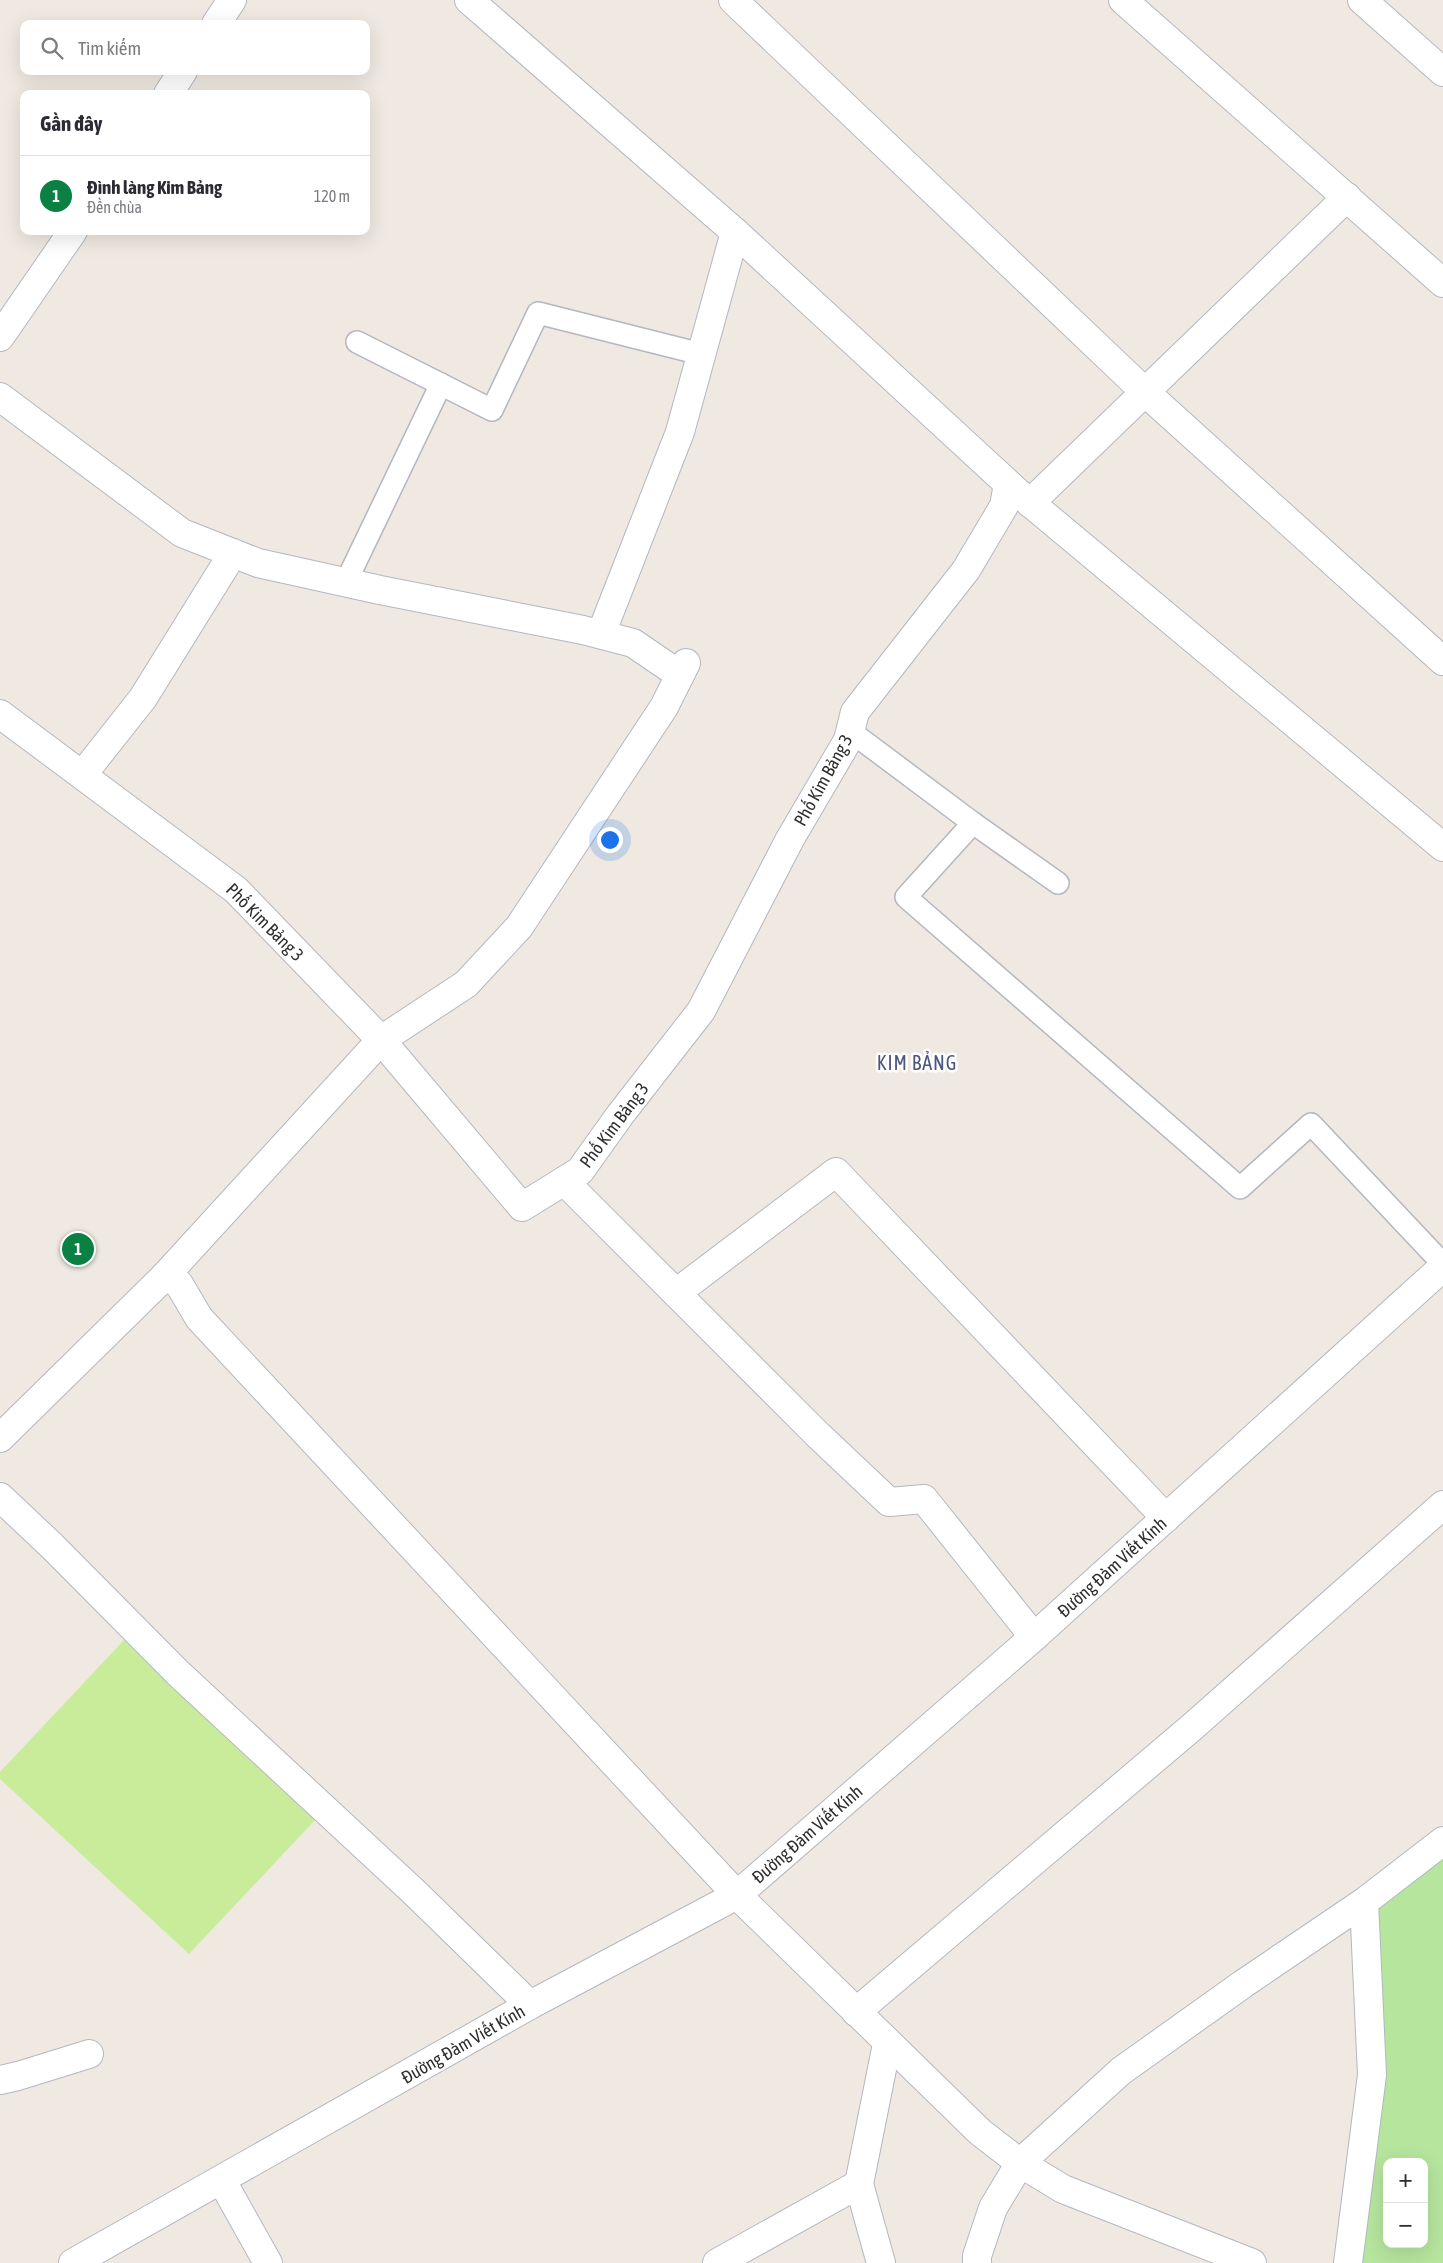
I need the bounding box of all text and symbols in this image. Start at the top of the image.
search box [20,20,370,75]
icon: search [38,34,66,62]
text: Tìm kiếm [78,37,141,59]
text: Gần đây [40,111,102,135]
text: Đình làng Kim Bảng [87,176,222,198]
text: 1 [52,187,60,205]
text: 120 m [314,187,350,205]
text: Đền chùa [87,198,142,216]
street label: Phố Kim Bảng 3 [788,730,857,829]
your location [597,827,623,853]
street label: Phố Kim Bảng 3 [222,878,309,965]
district label: KIM BẢNG [877,1051,957,1074]
street label: Phố Kim Bảng 3 [574,1078,653,1172]
pin: 1 [62,1230,94,1268]
street label: Đường Đàm Viết Kính [1053,1512,1171,1621]
street label: Đường Đàm Viết Kính [747,1780,866,1888]
street label: Đường Đàm Viết Kính [397,1999,529,2088]
map controls [1383,2158,1428,2248]
button: + [1383,2158,1428,2203]
button: − [1383,2203,1428,2248]

